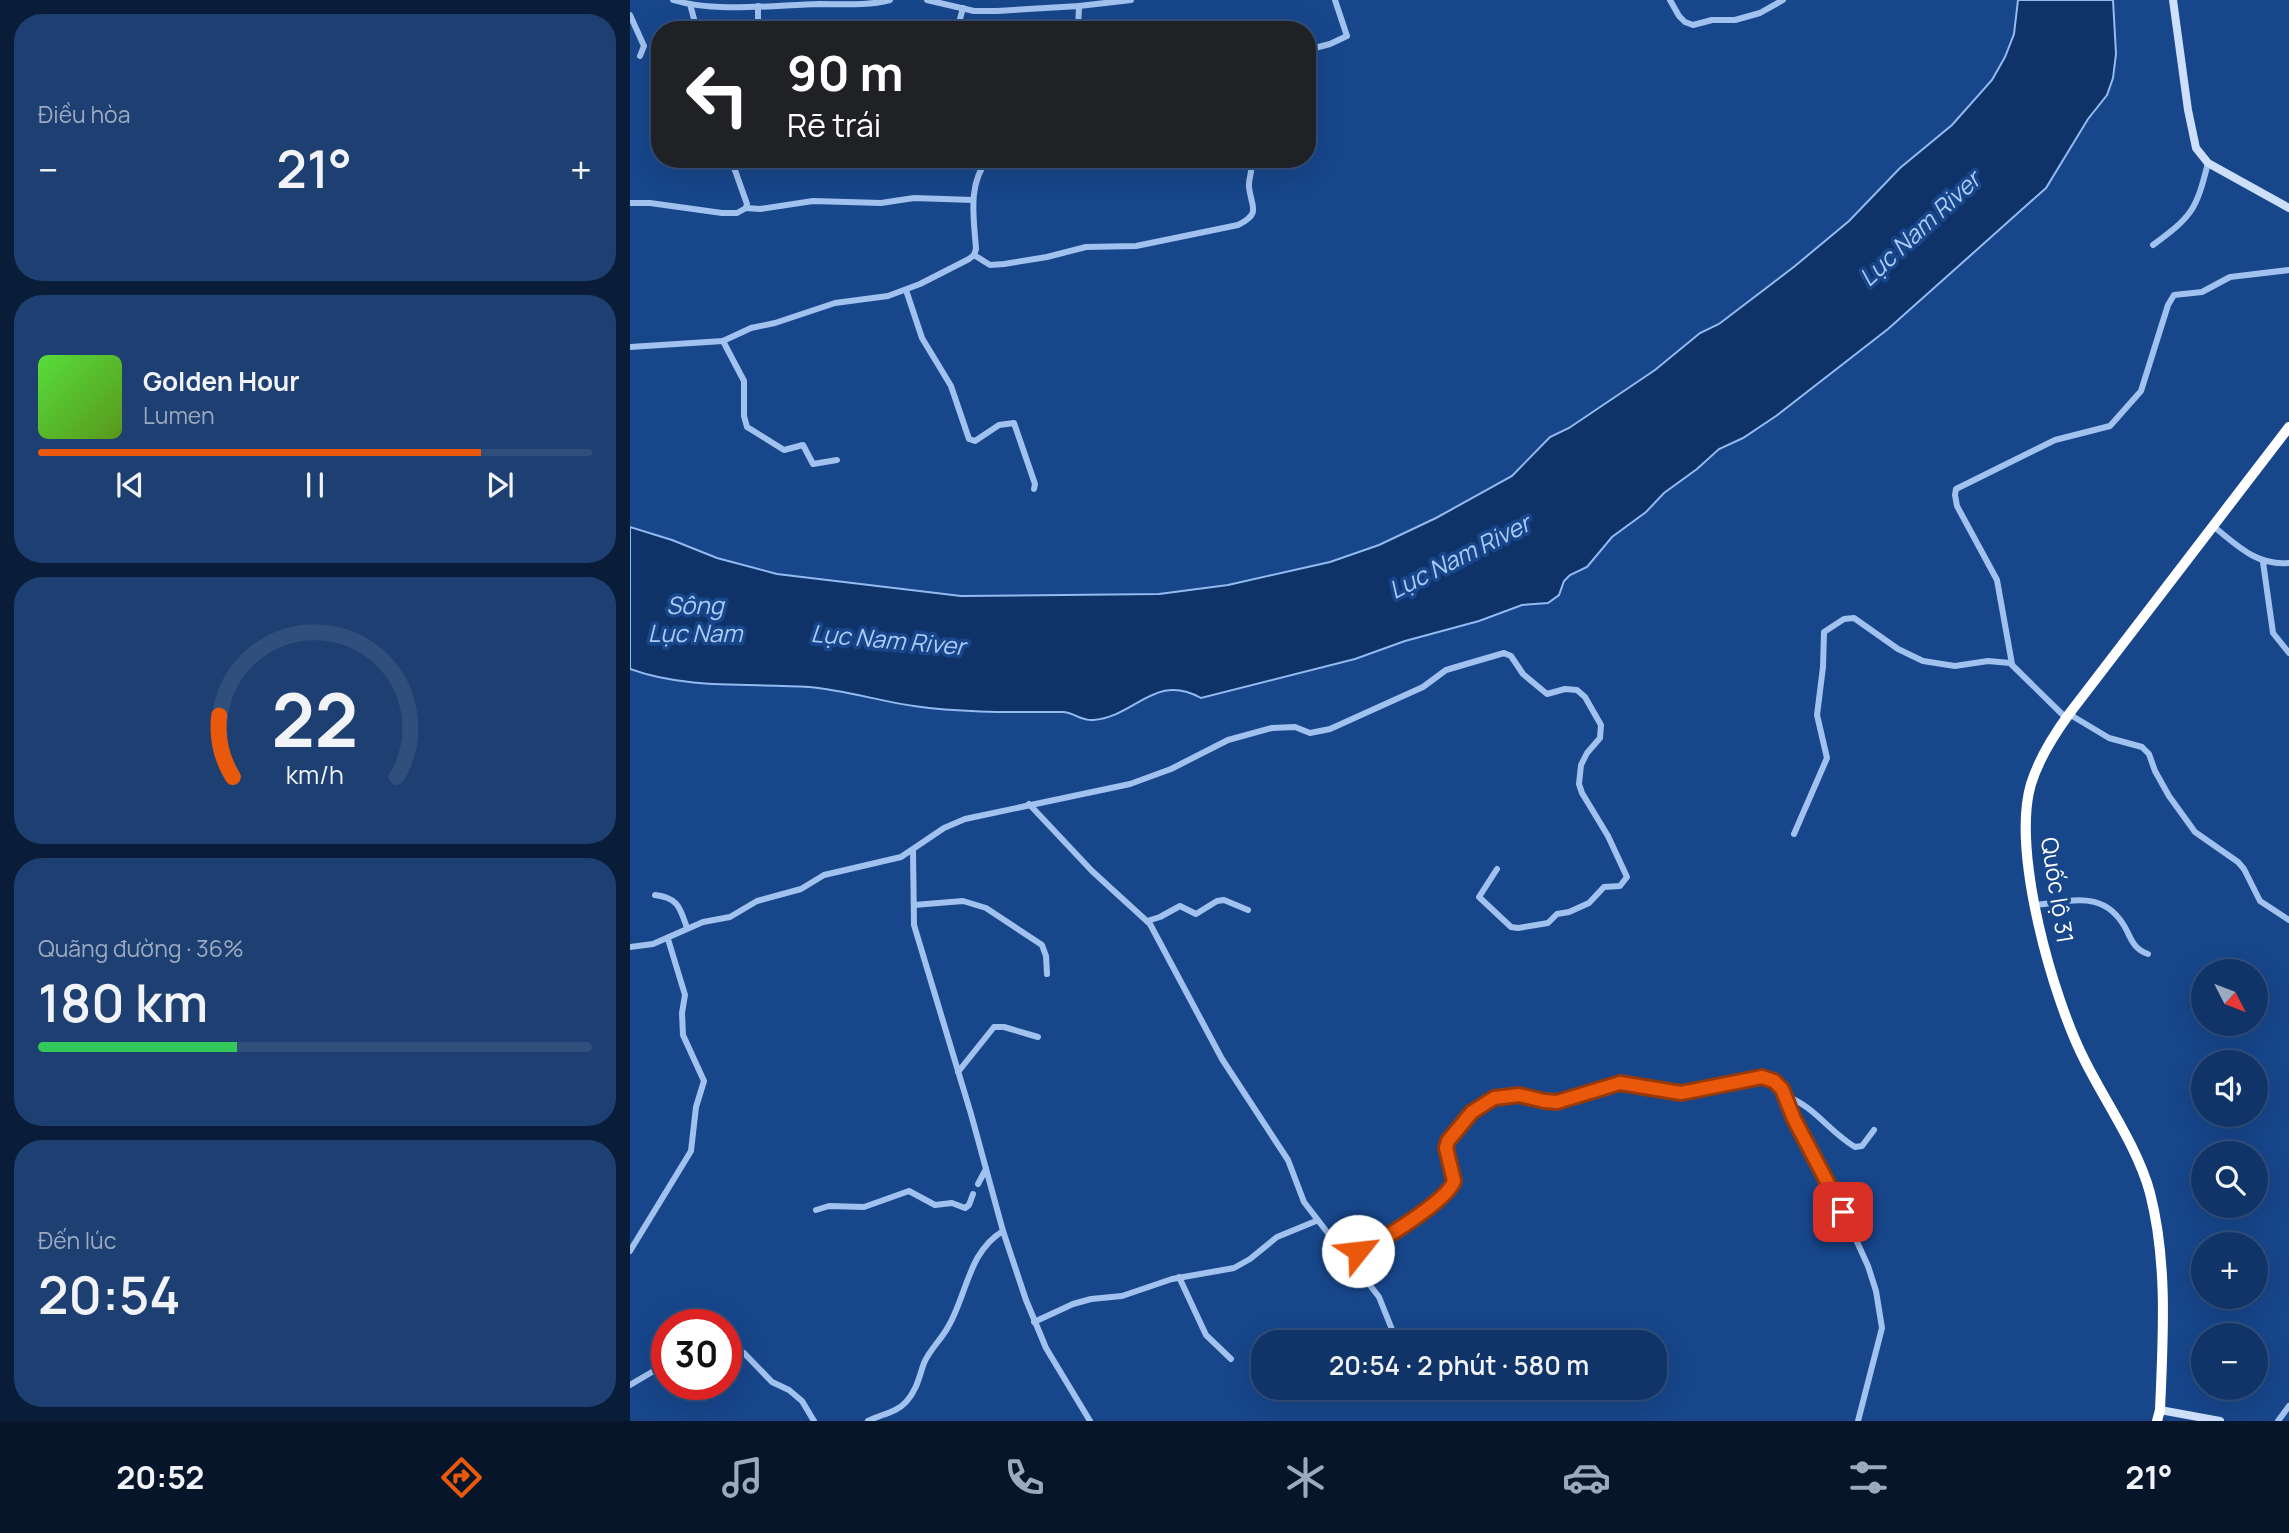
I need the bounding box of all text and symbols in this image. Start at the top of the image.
text: 90 m [787,39,904,106]
icon: left [672,49,763,140]
text: Điều hòa [38,98,130,130]
text: Rẽ trái [787,103,881,147]
text: 21° [276,133,352,204]
text: − [38,143,59,195]
text: + [570,143,592,195]
water label: Lục Nam River [1851,161,1989,293]
text: Golden Hour [143,363,300,399]
text: Lumen [143,399,215,431]
icon: previous [111,466,149,504]
icon: pause [296,466,334,504]
icon: next [481,466,519,504]
water label: Lục Nam River [1383,505,1538,606]
water label: Sông Lục Nam [648,588,744,649]
water label: Lục Nam River [810,616,970,662]
text: 22 [272,669,358,769]
text: km/h [286,756,344,791]
street label: Quốc lộ 31 [2034,835,2082,945]
text: Quãng đường · 36% [38,932,244,964]
north arrow [2191,959,2268,1036]
map controls [2191,959,2268,1400]
text: 180 km [38,967,208,1038]
button: sound [2191,1050,2268,1127]
button: search [2191,1141,2268,1218]
pin [1813,1182,1873,1242]
icon: arrive [1824,1193,1862,1231]
position arrow [1321,1214,1395,1288]
text: Đến lúc [38,1224,116,1256]
button: + [2191,1232,2268,1309]
text: 20:54 [38,1259,181,1330]
speed limit sign: 30 [651,1309,742,1400]
button: − [2191,1323,2268,1400]
text: 20:54 · 2 phút · 580 m [1329,1347,1589,1383]
icon: directions [437,1453,486,1502]
icon: music [718,1453,767,1502]
icon: phone [1000,1453,1049,1502]
icon: climate [1281,1453,1330,1502]
icon: car [1562,1453,1611,1502]
icon: filters [1844,1453,1893,1502]
text: 20:52 [116,1455,204,1499]
text: 21° [2125,1455,2173,1499]

